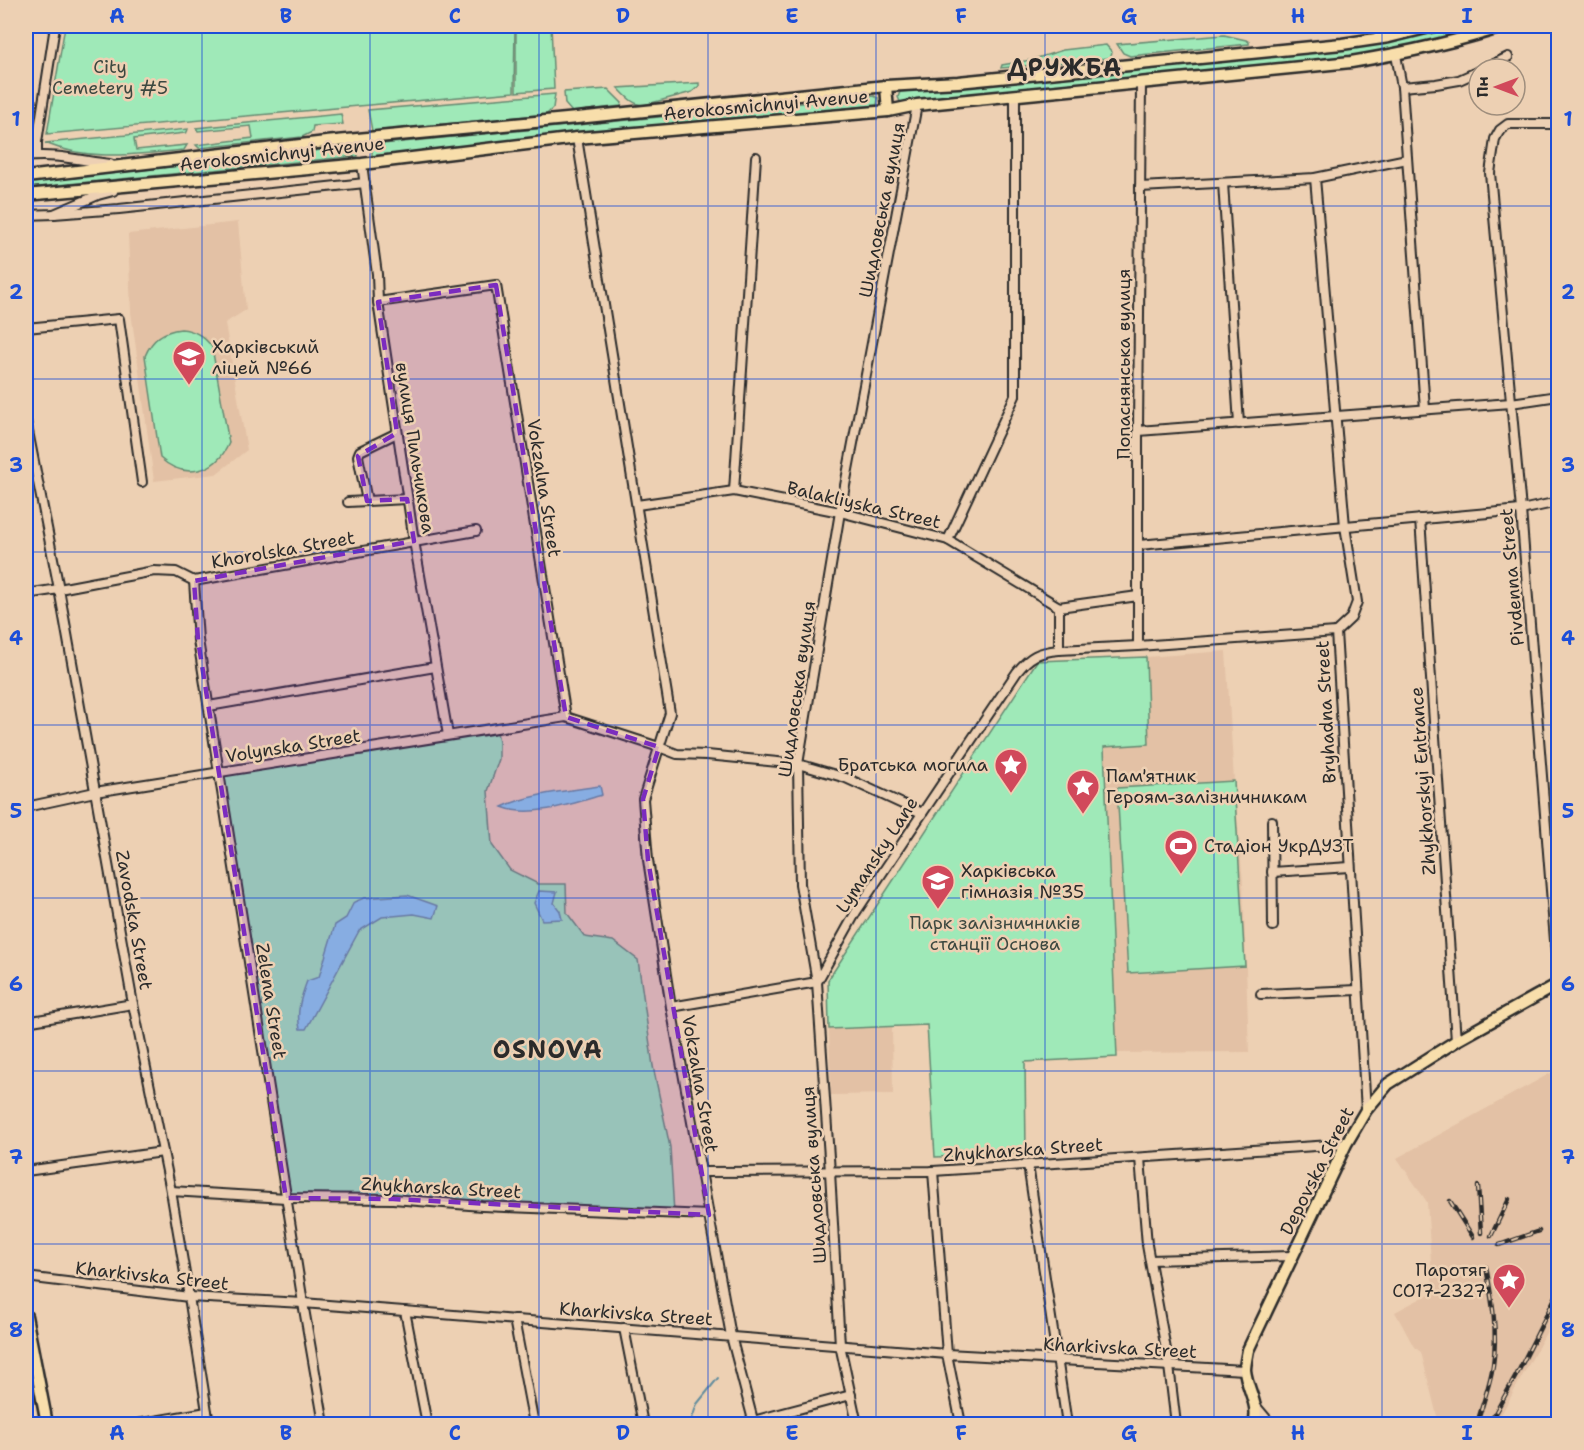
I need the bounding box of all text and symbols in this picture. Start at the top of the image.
text: A [109,3,125,29]
text: B [280,3,292,29]
text: C [449,3,461,29]
text: D [616,3,630,29]
text: E [785,3,799,29]
text: F [955,3,967,29]
text: G [1121,3,1137,29]
text: H [1291,3,1305,29]
text: I [1461,3,1473,29]
district label: ДРУЖБА [1007,52,1123,84]
park label: City Cemetery #5 [52,55,168,100]
north arrow [1467,57,1527,117]
text: Пн [1472,76,1493,98]
street label: Aerokosmichnyi Avenue [662,84,870,126]
text: 1 [11,106,21,132]
text: 1 [1563,106,1573,132]
street label: Шидловська вулиця [853,120,911,300]
street label: Aerokosmichnyi Avenue [178,131,386,177]
street label: Попаснянська вулиця [1112,269,1136,459]
text: 2 [9,279,23,305]
text: 2 [1561,279,1575,305]
place label: Харківський ліцей №66 [212,335,319,380]
school or university icon: Харківський ліцей №66 [171,339,207,386]
street label: вулиця Пильчикова [390,360,440,536]
street label: Vokzalna Street [521,417,567,559]
text: 3 [9,452,23,478]
text: 3 [1561,452,1575,478]
street label: Balakliyska Street [785,476,943,534]
street label: Pivdenna Street [1494,507,1530,647]
street label: Khorolska Street [209,526,357,574]
street label: Шидловська вулиця [773,599,821,779]
text: 4 [9,625,23,651]
text: 4 [1561,625,1575,651]
street label: Bryhadna Street [1310,640,1342,784]
street label: Zhykhorskyi Entrance [1404,686,1442,876]
street label: Volynska Street [224,723,362,769]
place icon: Братська могила [993,747,1029,794]
place label: Братська могила [837,753,988,777]
place label: Пам'ятник Героям-залізничникам [1106,764,1307,809]
place icon: Пам'ятник Героям-залізничникам [1065,768,1101,815]
street label: Lymansky Lane [830,792,924,918]
text: 5 [10,798,22,824]
text: 5 [1562,798,1574,824]
sports icon: Стадіон УкрДУЗТ [1163,828,1199,875]
place label: Стадіон УкрДУЗТ [1204,834,1354,858]
street label: Zavodska Street [110,848,158,992]
place label: Харківська гімназія №35 [961,859,1084,904]
school or university icon: Харківська гімназія №35 [920,863,956,910]
park label: Парк залізничників станції Основа [910,911,1080,956]
street label: Zelena Street [250,941,292,1061]
text: 6 [9,971,23,997]
text: 6 [1561,971,1575,997]
street label: Vokzalna Street [676,1013,724,1155]
district label: OSNOVA [493,1034,603,1066]
street label: Шидловська вулиця [796,1085,832,1265]
street label: Depovska Street [1274,1103,1360,1239]
street label: Zhykharska Street [942,1132,1104,1168]
text: 7 [9,1144,23,1170]
text: 7 [1561,1144,1575,1170]
street label: Zhykharska Street [360,1172,522,1204]
street label: Kharkivska Street [74,1256,230,1296]
place label: Паротяг СО17-2327 [1392,1258,1486,1303]
place icon: Паротяг СО17-2327 [1491,1262,1527,1309]
street label: Kharkivska Street [558,1297,714,1331]
text: 8 [9,1317,23,1343]
text: 8 [1561,1317,1575,1343]
street label: Kharkivska Street [1042,1332,1198,1364]
text: A [109,1420,125,1446]
text: B [280,1420,292,1446]
text: C [449,1420,461,1446]
text: D [616,1420,630,1446]
text: E [785,1420,799,1446]
text: F [955,1420,967,1446]
text: G [1121,1420,1137,1446]
text: H [1291,1420,1305,1446]
text: I [1461,1420,1473,1446]

